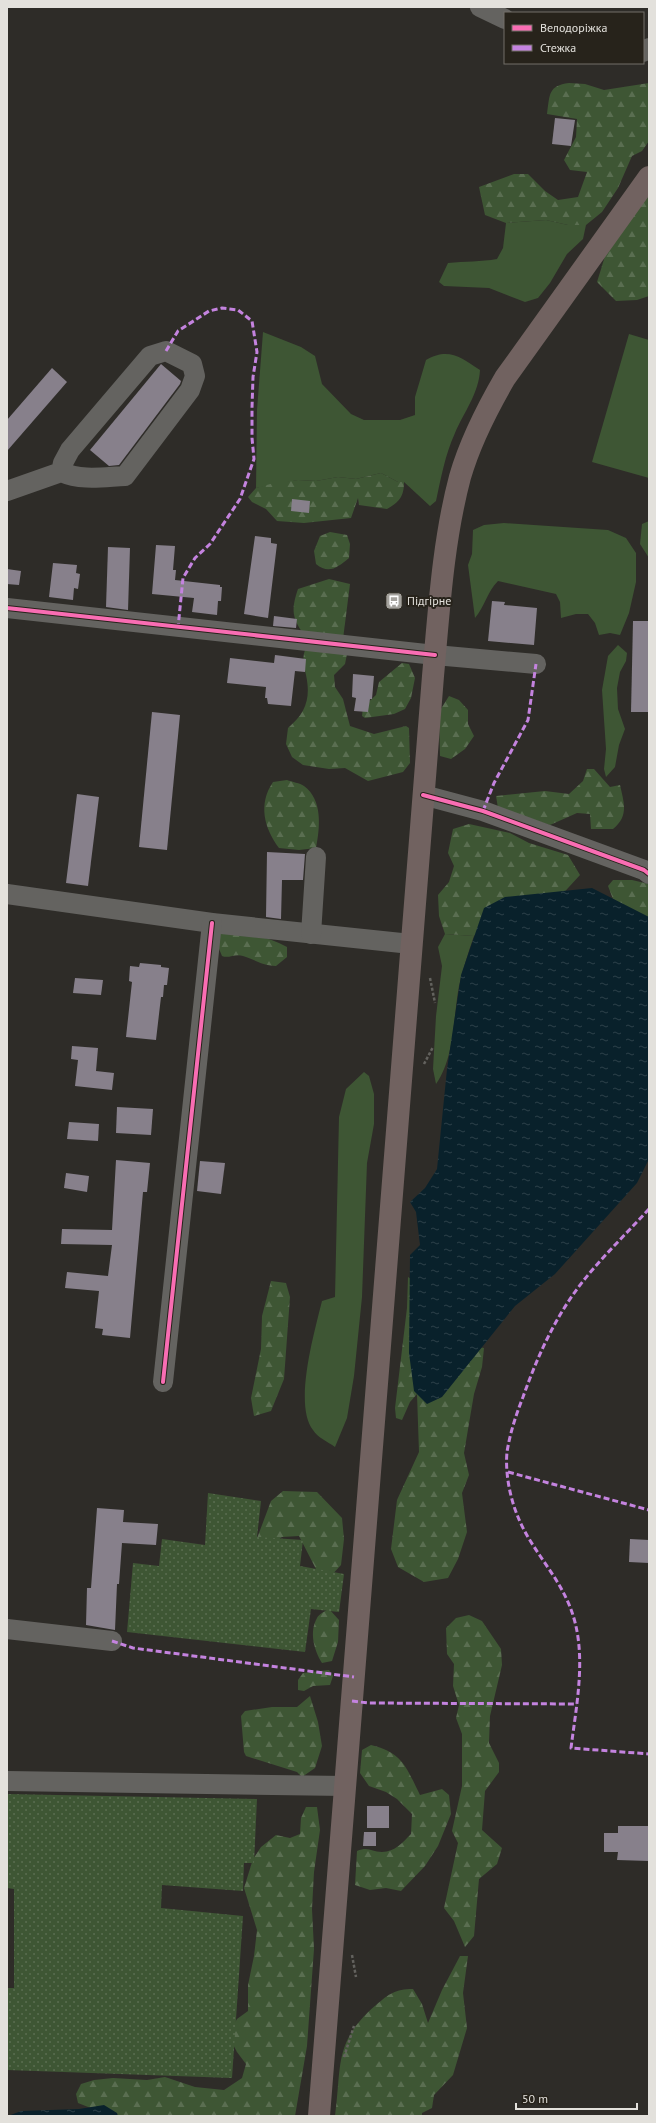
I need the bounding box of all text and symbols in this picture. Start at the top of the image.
legend [504,12,644,64]
text: Велодоріжка [540,20,608,35]
text: Стежка [540,40,576,55]
bus stop icon: Підгірне [384,591,404,611]
place label: Підгірне [407,593,451,608]
scale bar [516,2085,637,2111]
text: 50 m [522,2091,548,2106]

